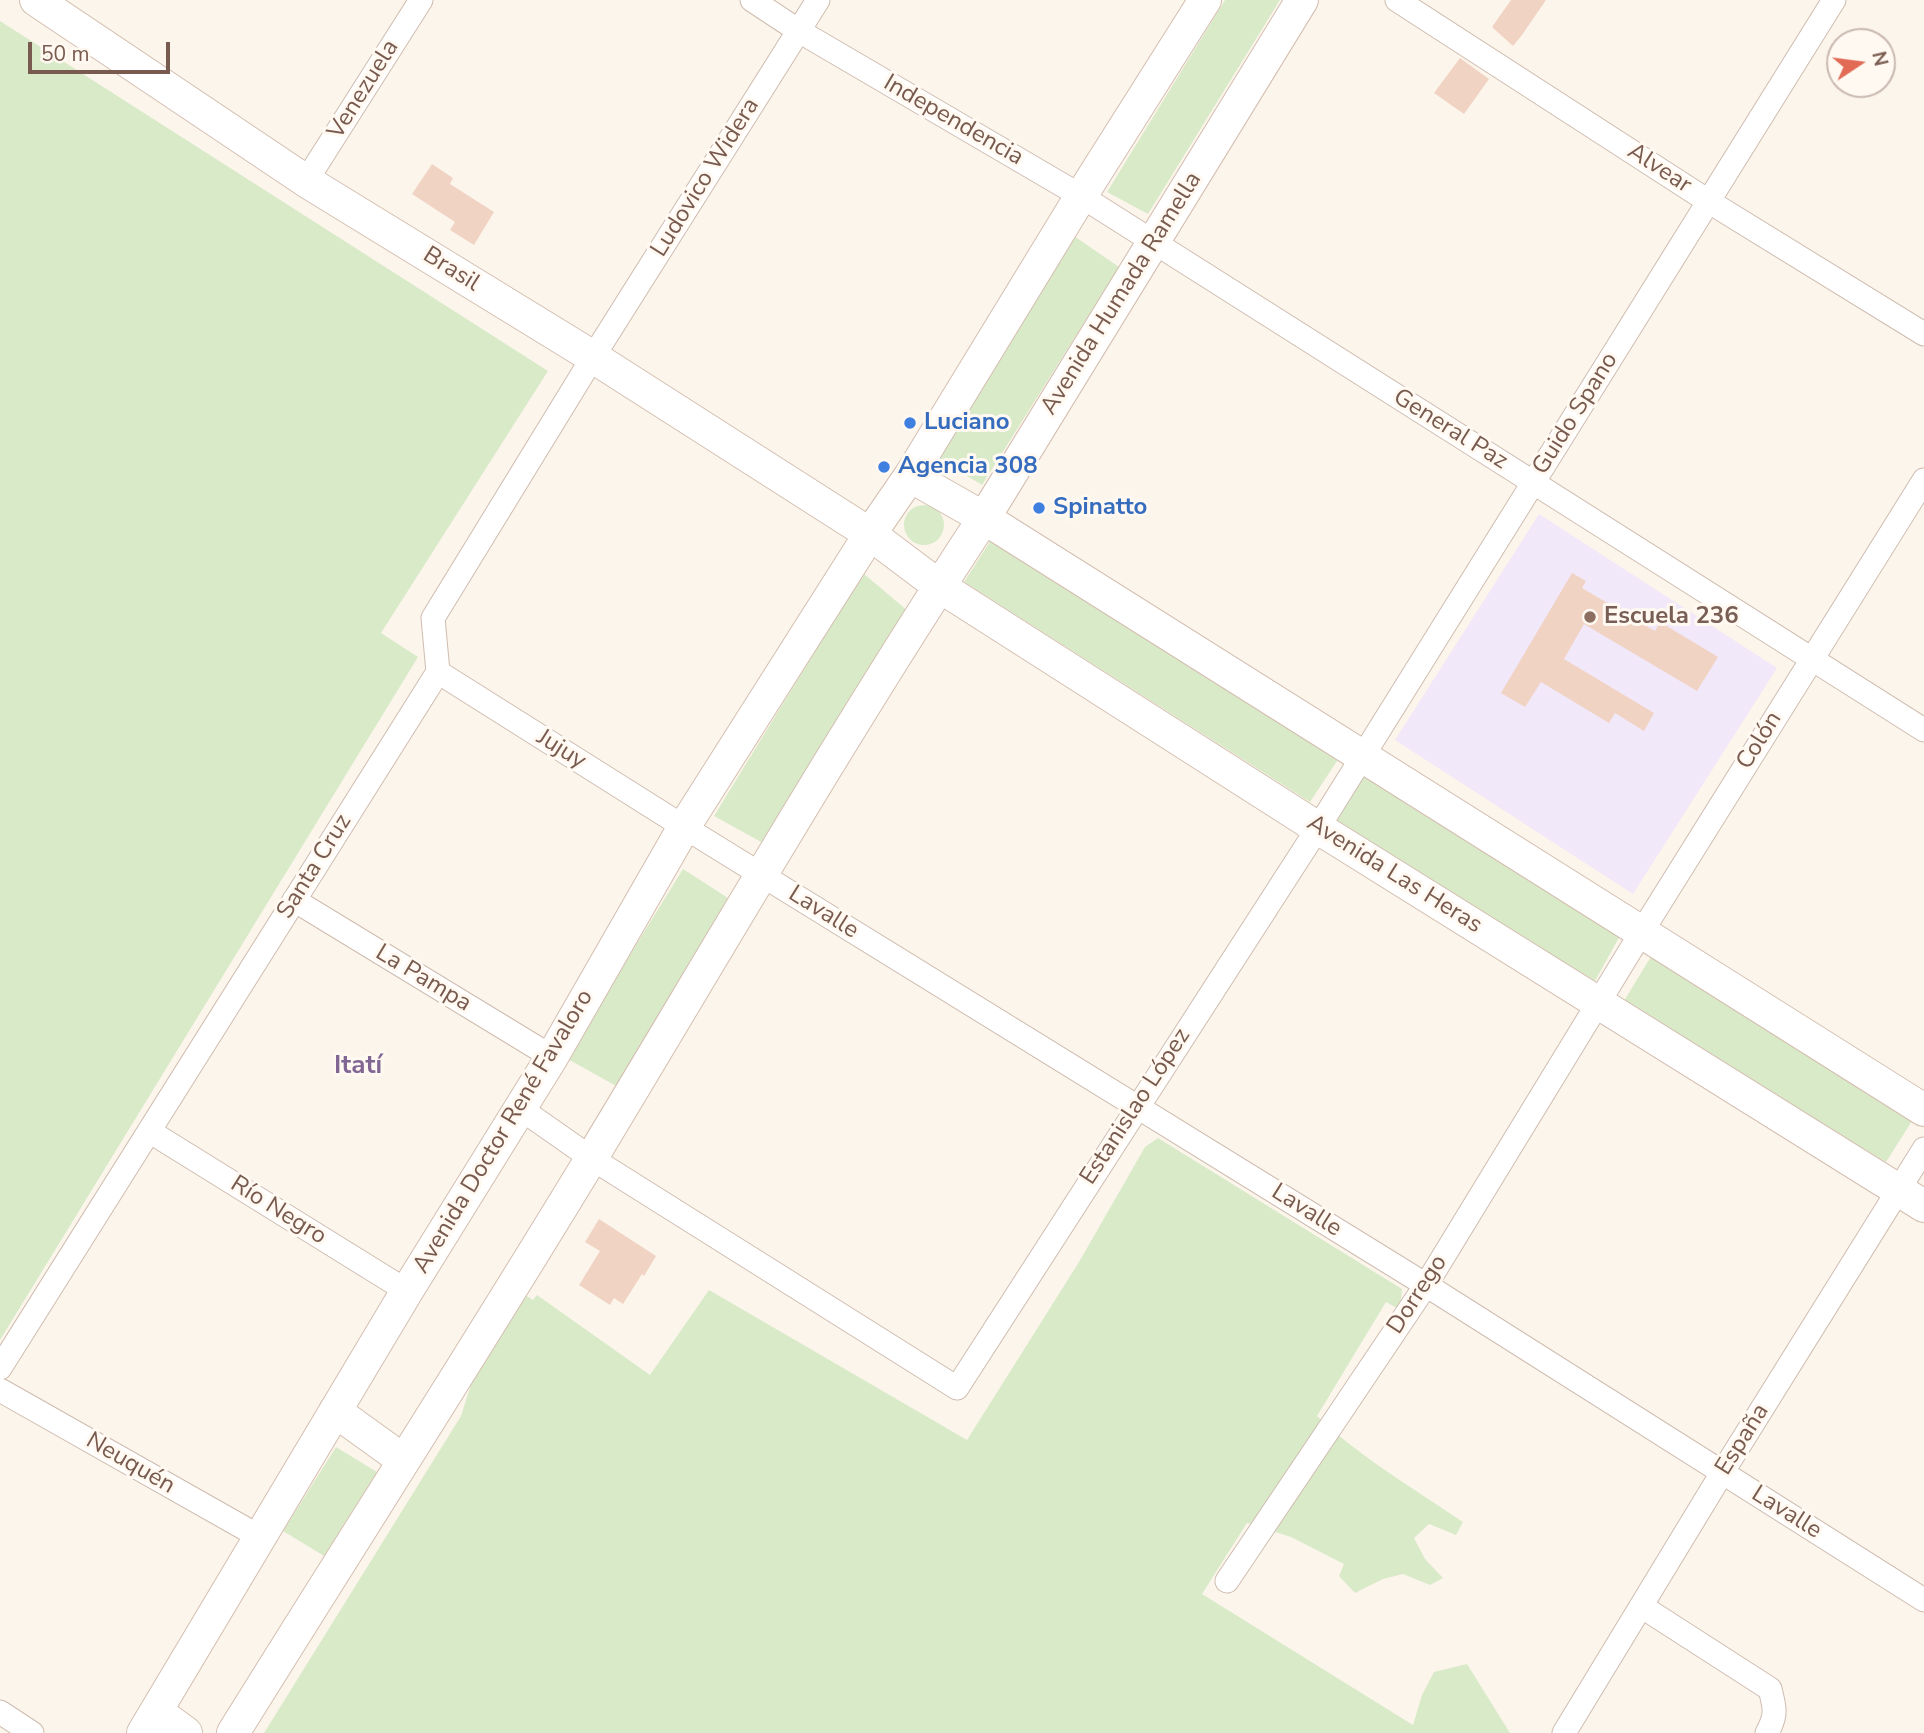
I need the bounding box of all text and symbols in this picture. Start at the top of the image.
scale bar [32,28,173,72]
north arrow [1826,28,1896,98]
street label: Venezuela [322,35,406,145]
text: 50 m [41,40,90,68]
text: N [1865,49,1894,69]
street label: Independencia [878,69,1028,173]
street label: Ludovico Widera [646,93,766,263]
street label: Alvear [1622,138,1696,200]
street label: Avenida Humada Ramella [1035,167,1209,421]
street label: Brasil [417,241,485,299]
street label: Guido Spano [1527,348,1625,480]
street label: General Paz [1387,383,1513,477]
place label: Luciano [924,409,1010,437]
marker: Luciano [902,415,918,431]
place label: Agencia 308 [898,453,1038,481]
marker: Agencia 308 [876,459,892,475]
place label: Spinatto [1053,494,1147,522]
marker: Spinatto [1031,500,1047,516]
place label: Escuela 236 [1604,603,1739,631]
marker: Escuela 236 [1582,609,1598,625]
street label: Colón [1731,707,1789,775]
street label: Jujuy [531,724,591,776]
street label: Santa Cruz [272,809,358,925]
street label: Avenida Las Heras [1301,809,1487,941]
street label: Lavalle [783,880,863,946]
street label: La Pampa [370,939,476,1019]
street label: Avenida Doctor René Favaloro [408,985,600,1279]
street label: Estanislao López [1075,1023,1197,1191]
district label: Itatí [334,1051,382,1083]
street label: Río Negro [225,1170,331,1252]
street label: Lavalle [1266,1178,1346,1244]
street label: Dorrego [1382,1250,1454,1340]
street label: España [1710,1399,1776,1481]
street label: Neuquén [80,1427,180,1501]
street label: Lavalle [1746,1480,1826,1546]

